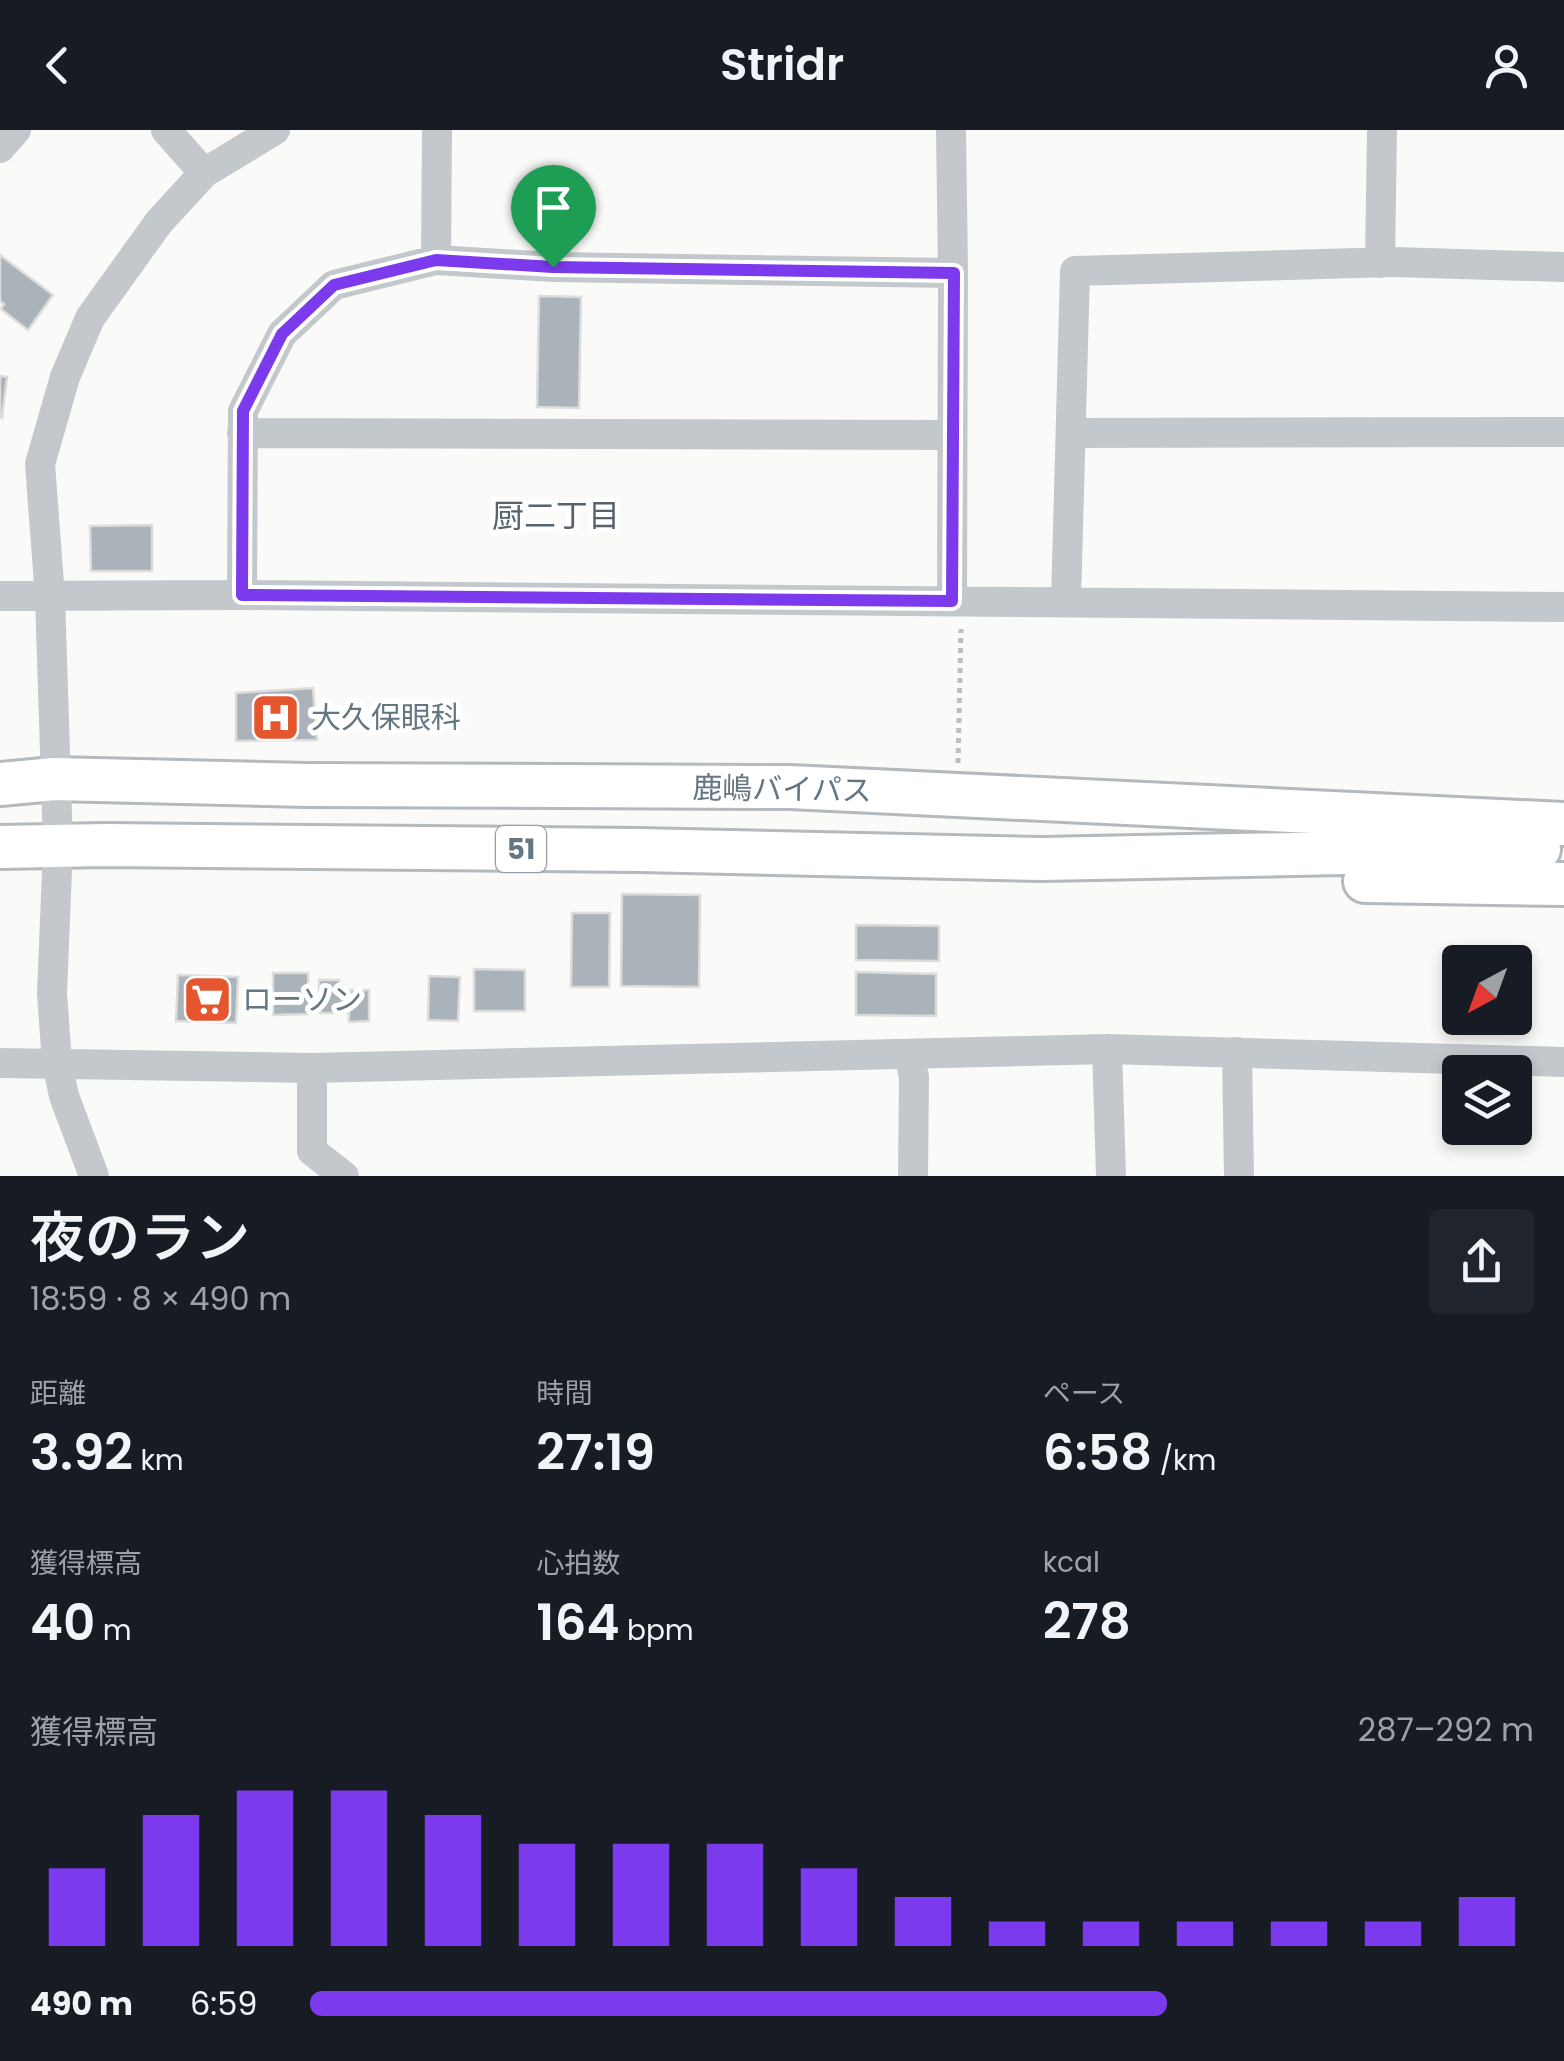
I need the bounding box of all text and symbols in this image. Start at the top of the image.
text: Stridr [720,33,844,96]
icon: back [30,38,85,93]
icon: person [1479,38,1534,93]
pin [511,165,596,268]
icon: arrive [526,180,581,235]
district label: 厨二丁目 [492,493,620,538]
hospital icon: 大久保眼科 [250,691,302,743]
place label: 大久保眼科 [311,696,461,739]
street label: 鹿嶋バイパス [692,766,872,812]
road number: 51 [496,826,546,872]
north arrow [1442,945,1532,1035]
map controls [1442,945,1532,1145]
supermarket icon: ローソン [181,973,233,1025]
place label: ローソン [242,978,362,1021]
button: layers [1442,1055,1532,1145]
text: 夜のラン [30,1199,250,1276]
button: share [1429,1209,1534,1314]
text: 18:59 · 8 × 490 m [30,1276,291,1321]
text: 距離 [30,1374,86,1413]
text: 時間 [536,1374,592,1413]
text: ペース [1043,1374,1125,1413]
text: 3.92 [30,1417,133,1488]
text: 27:19 [536,1417,655,1488]
text: 6:58 [1043,1417,1152,1488]
text: km [133,1441,184,1480]
text: /km [1152,1441,1216,1480]
text: kcal [1043,1543,1100,1582]
text: 獲得標高 [30,1544,142,1583]
text: 心拍数 [536,1544,620,1583]
text: 278 [1043,1586,1131,1657]
text: 40 [30,1587,95,1658]
text: 164 [536,1587,619,1658]
text: m [95,1611,132,1650]
text: bpm [619,1611,694,1650]
text: 287–292 m [1358,1707,1534,1752]
text: 獲得標高 [30,1709,158,1754]
text: 490 m [30,1981,133,2026]
text: 6:59 [190,1981,257,2026]

